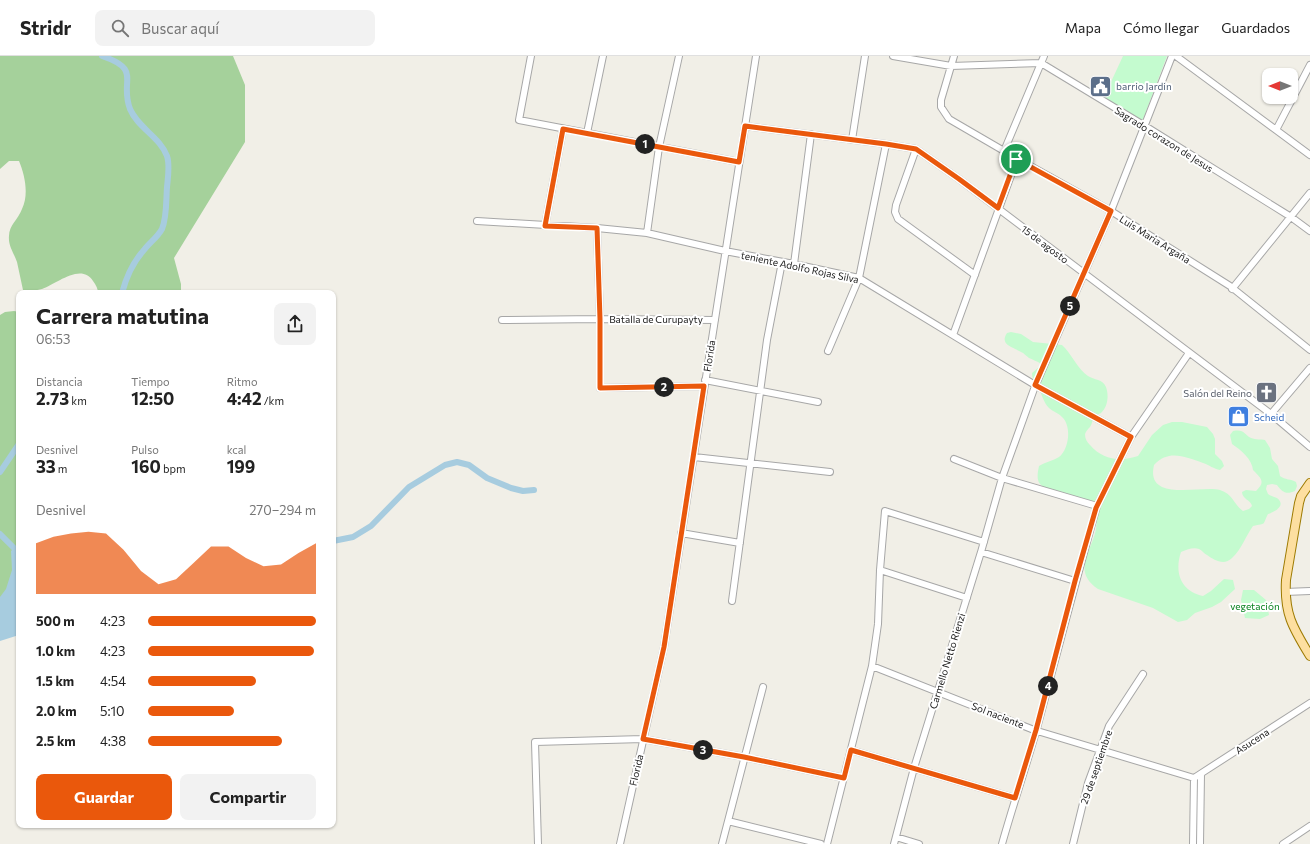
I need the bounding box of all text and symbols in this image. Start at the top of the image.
search box [95,10,375,46]
text: Stridr [20,16,71,39]
icon: search [109,17,131,39]
text: Buscar aquí [141,19,219,37]
text: Mapa [1065,19,1101,36]
text: Cómo llegar [1123,19,1199,36]
text: Guardados [1221,19,1290,36]
north arrow [1262,68,1298,104]
map controls [1262,68,1298,104]
public building icon: barrio Jardin [1088,73,1114,99]
place label: barrio Jardin [1116,80,1172,92]
street label: Sagrado corazon de Jesus [1113,104,1216,174]
pin: 1 [635,134,655,154]
text: 1 [643,137,647,150]
pin [999,142,1033,176]
icon: arrive [1005,148,1027,170]
street label: Luis Maria Argaña [1117,212,1193,266]
street label: 15 de agosto [1019,222,1071,266]
street label: teniente Adolfo Rojas Silva [740,249,860,285]
pin: 5 [1060,296,1080,316]
text: 5 [1067,299,1073,312]
text: Carrera matutina [36,302,209,329]
button: share [274,303,316,345]
street label: Batalla de Curupayty [609,313,703,325]
text: 06:53 [36,331,70,347]
street label: Florida [701,339,717,373]
text: Distancia [36,375,83,388]
text: Tiempo [131,375,170,388]
text: Ritmo [227,375,258,388]
pin: 2 [654,377,674,397]
text: 2 [661,380,667,393]
church icon: Salón del Reino [1254,380,1280,406]
place label: Salón del Reino [1183,387,1252,399]
text: 2.73 [36,388,69,409]
text: 12:50 [131,388,174,409]
text: 4:42 [227,388,262,409]
text: km [69,394,87,407]
text: /km [262,394,284,407]
shop icon: Scheid [1226,404,1252,430]
place label: Scheid [1254,411,1284,423]
text: Desnivel [36,443,78,456]
text: Pulso [131,443,159,456]
text: kcal [227,443,246,456]
text: 33 [36,456,56,477]
text: 160 [131,456,161,477]
text: 199 [227,456,255,477]
text: m [56,462,67,475]
text: bpm [161,462,186,475]
text: Desnivel [36,502,86,518]
text: 270–294 m [249,502,316,518]
park label: vegetación [1230,600,1280,612]
street label: Carmello Netto Rienzi [927,612,967,710]
text: 500 m [36,613,75,629]
text: 4:23 [100,613,126,629]
text: 1.0 km [36,643,75,659]
text: 4:23 [100,643,126,659]
text: 1.5 km [36,673,74,689]
text: 4:54 [100,673,126,689]
pin: 4 [1038,676,1058,696]
text: 4 [1045,679,1051,692]
street label: Sol naciente [970,700,1026,730]
text: 2.0 km [36,703,77,719]
text: 5:10 [100,703,125,719]
street label: Asucena [1233,726,1271,756]
street label: 29 de septiembre [1078,728,1114,806]
text: 2.5 km [36,733,76,749]
text: 4:38 [100,733,126,749]
pin: 3 [693,740,713,760]
text: 3 [700,743,706,756]
street label: Florida [627,753,645,787]
button: Guardar [36,774,172,820]
button: Compartir [180,774,316,820]

